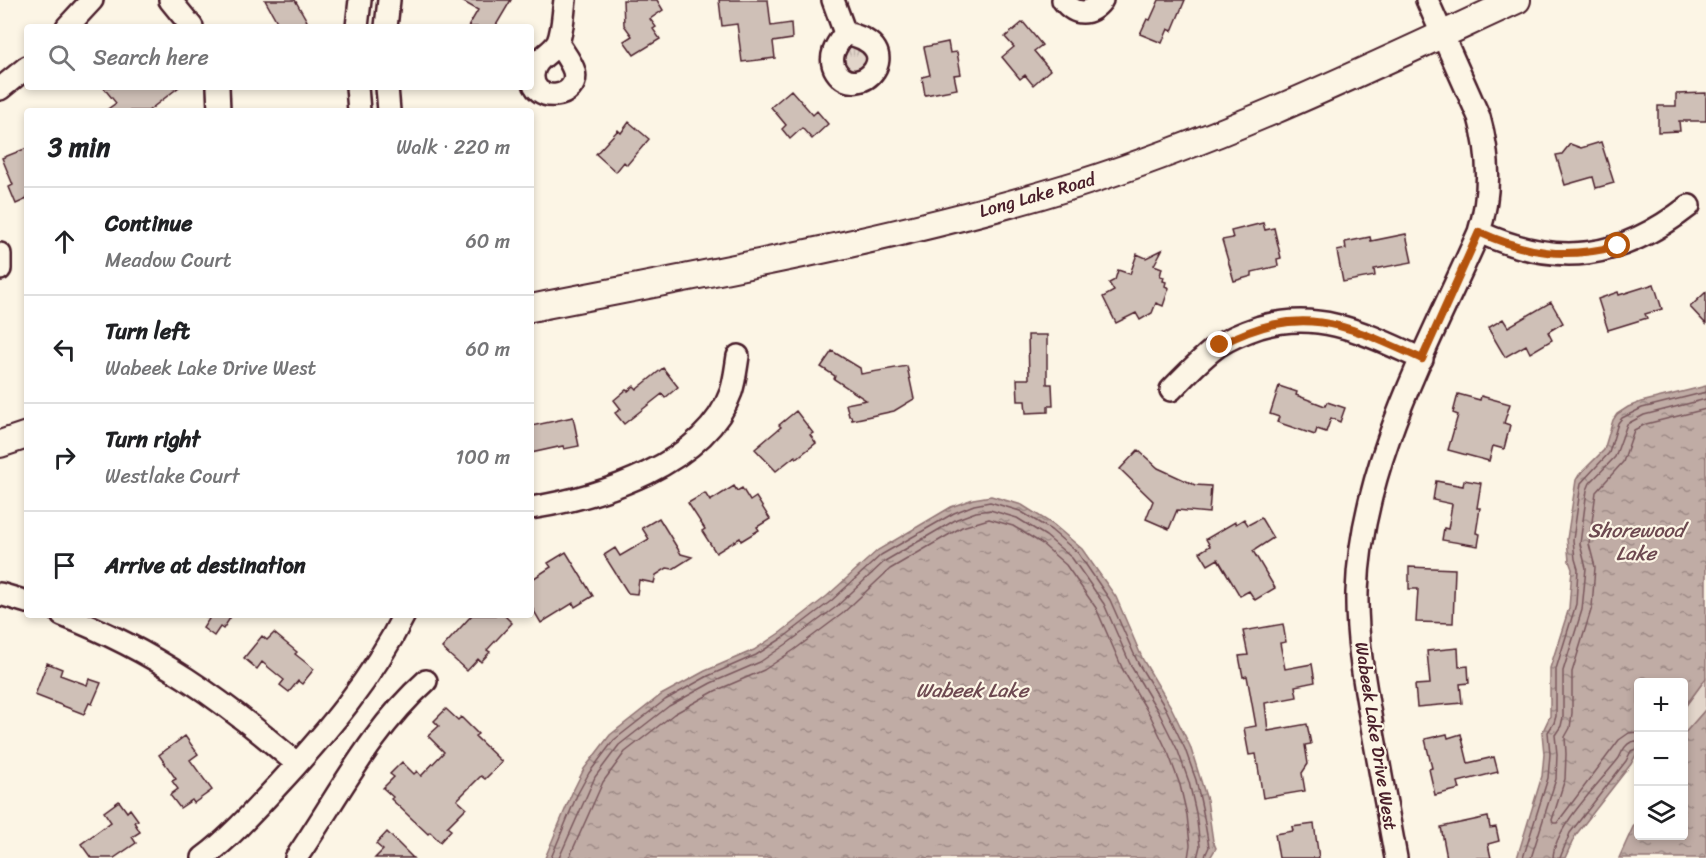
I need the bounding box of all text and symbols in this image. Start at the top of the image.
search box [24,24,534,90]
text: Search here [93,38,209,77]
icon: search [45,41,78,74]
text: 3 min [48,124,110,170]
text: Walk · 220 m [396,130,510,165]
street label: Long Lake Road [975,163,1100,227]
text: Continue [105,204,193,243]
text: 60 m [465,224,510,259]
icon: ahead [48,225,81,258]
route start [1604,232,1630,258]
text: Meadow Court [105,243,231,278]
text: Turn left [105,312,190,351]
route end [1206,331,1232,357]
text: 60 m [465,332,510,367]
icon: left [48,333,81,366]
text: Wabeek Lake Drive West [105,351,316,386]
text: Turn right [105,420,200,459]
text: 100 m [456,440,510,475]
icon: right [48,441,81,474]
text: Westlake Court [105,459,239,494]
water label: Shorewood Lake [1588,513,1690,571]
text: Arrive at destination [105,546,306,585]
icon: arrive [48,549,81,582]
street label: Wabeek Lake Drive West [1345,640,1407,833]
water label: Wabeek Lake [916,673,1030,708]
map controls [1634,678,1688,840]
button: + [1634,678,1688,732]
button: − [1634,732,1688,786]
button: layers [1634,786,1688,840]

